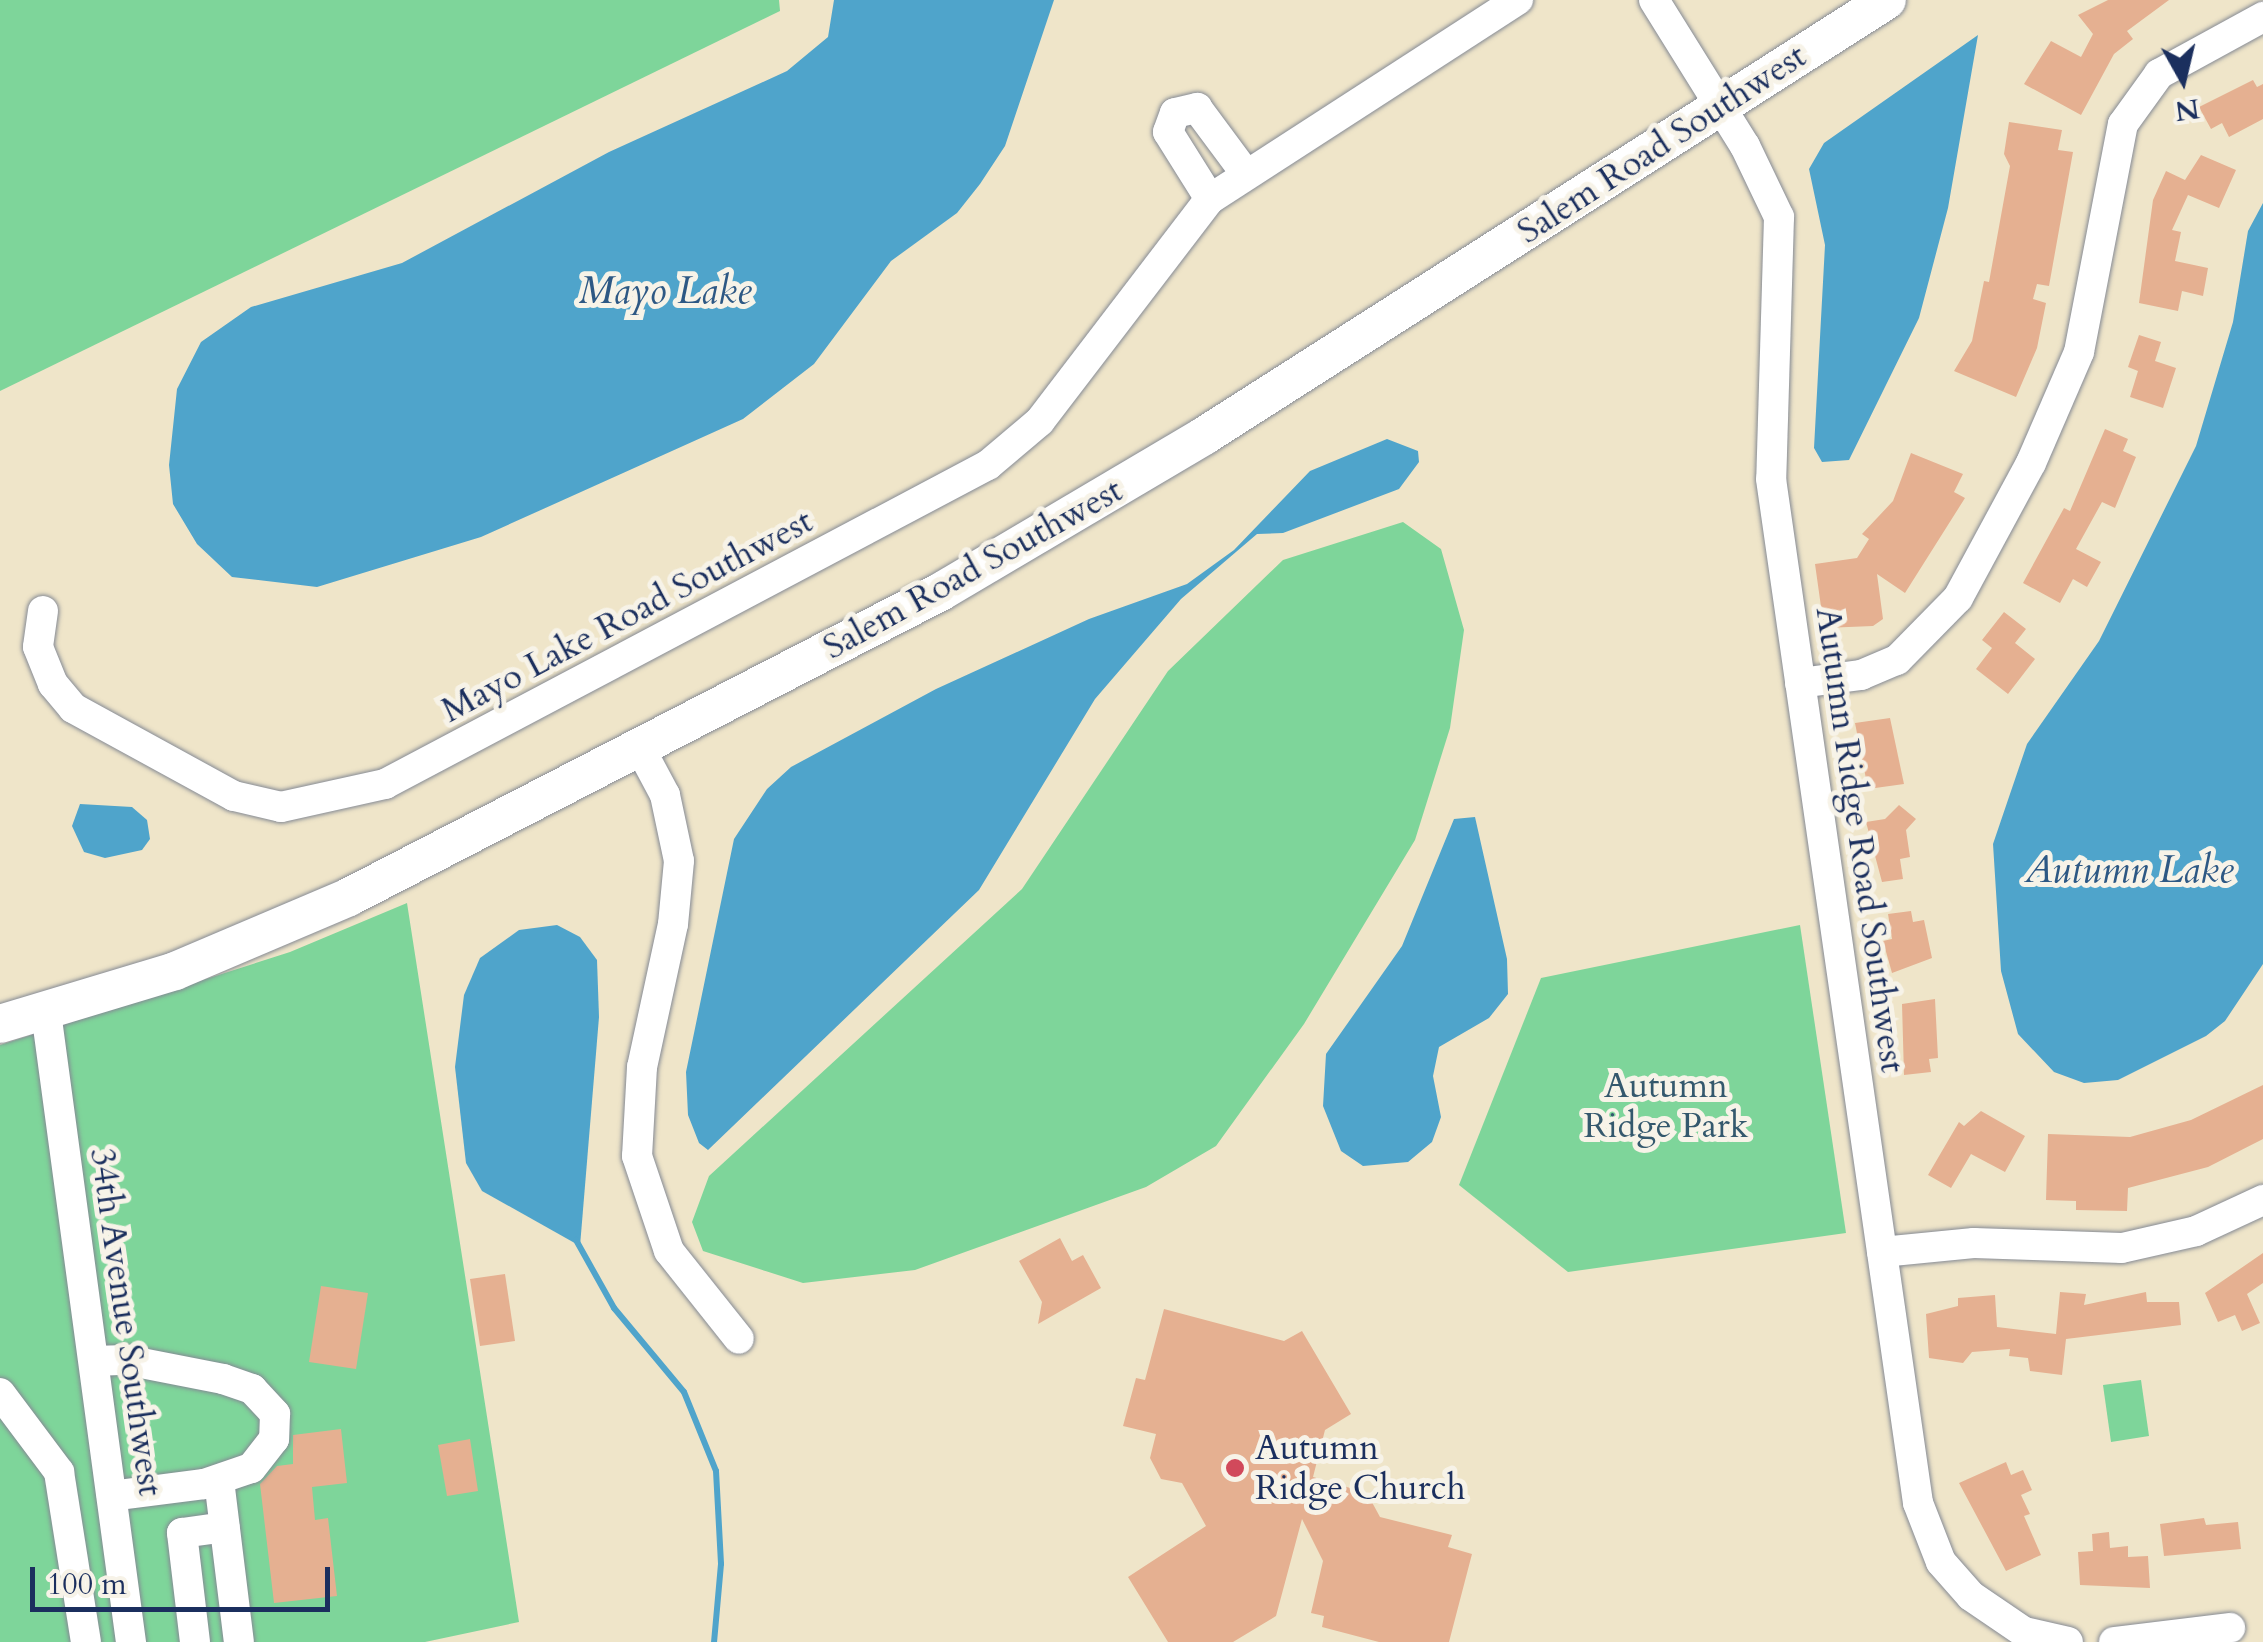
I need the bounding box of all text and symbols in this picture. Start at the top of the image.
north arrow [2133,30,2233,130]
street label: Salem Road Southwest [1510,35,1814,253]
text: N [2173,89,2202,130]
water label: Mayo Lake [578,269,752,315]
street label: Salem Road Southwest [816,469,1130,669]
street label: Mayo Lake Road Southwest [434,500,820,732]
street label: Autumn Ridge Road Southwest [1807,604,1913,1076]
water label: Autumn Lake [2024,848,2234,894]
park label: Autumn Ridge Park [1584,1065,1748,1147]
street label: 34th Avenue Southwest [81,1145,171,1499]
place label: Autumn Ridge Church [1255,1427,1466,1509]
marker: Autumn Ridge Church [1224,1457,1246,1479]
scale bar [35,1547,335,1609]
text: 100 m [47,1564,127,1605]

